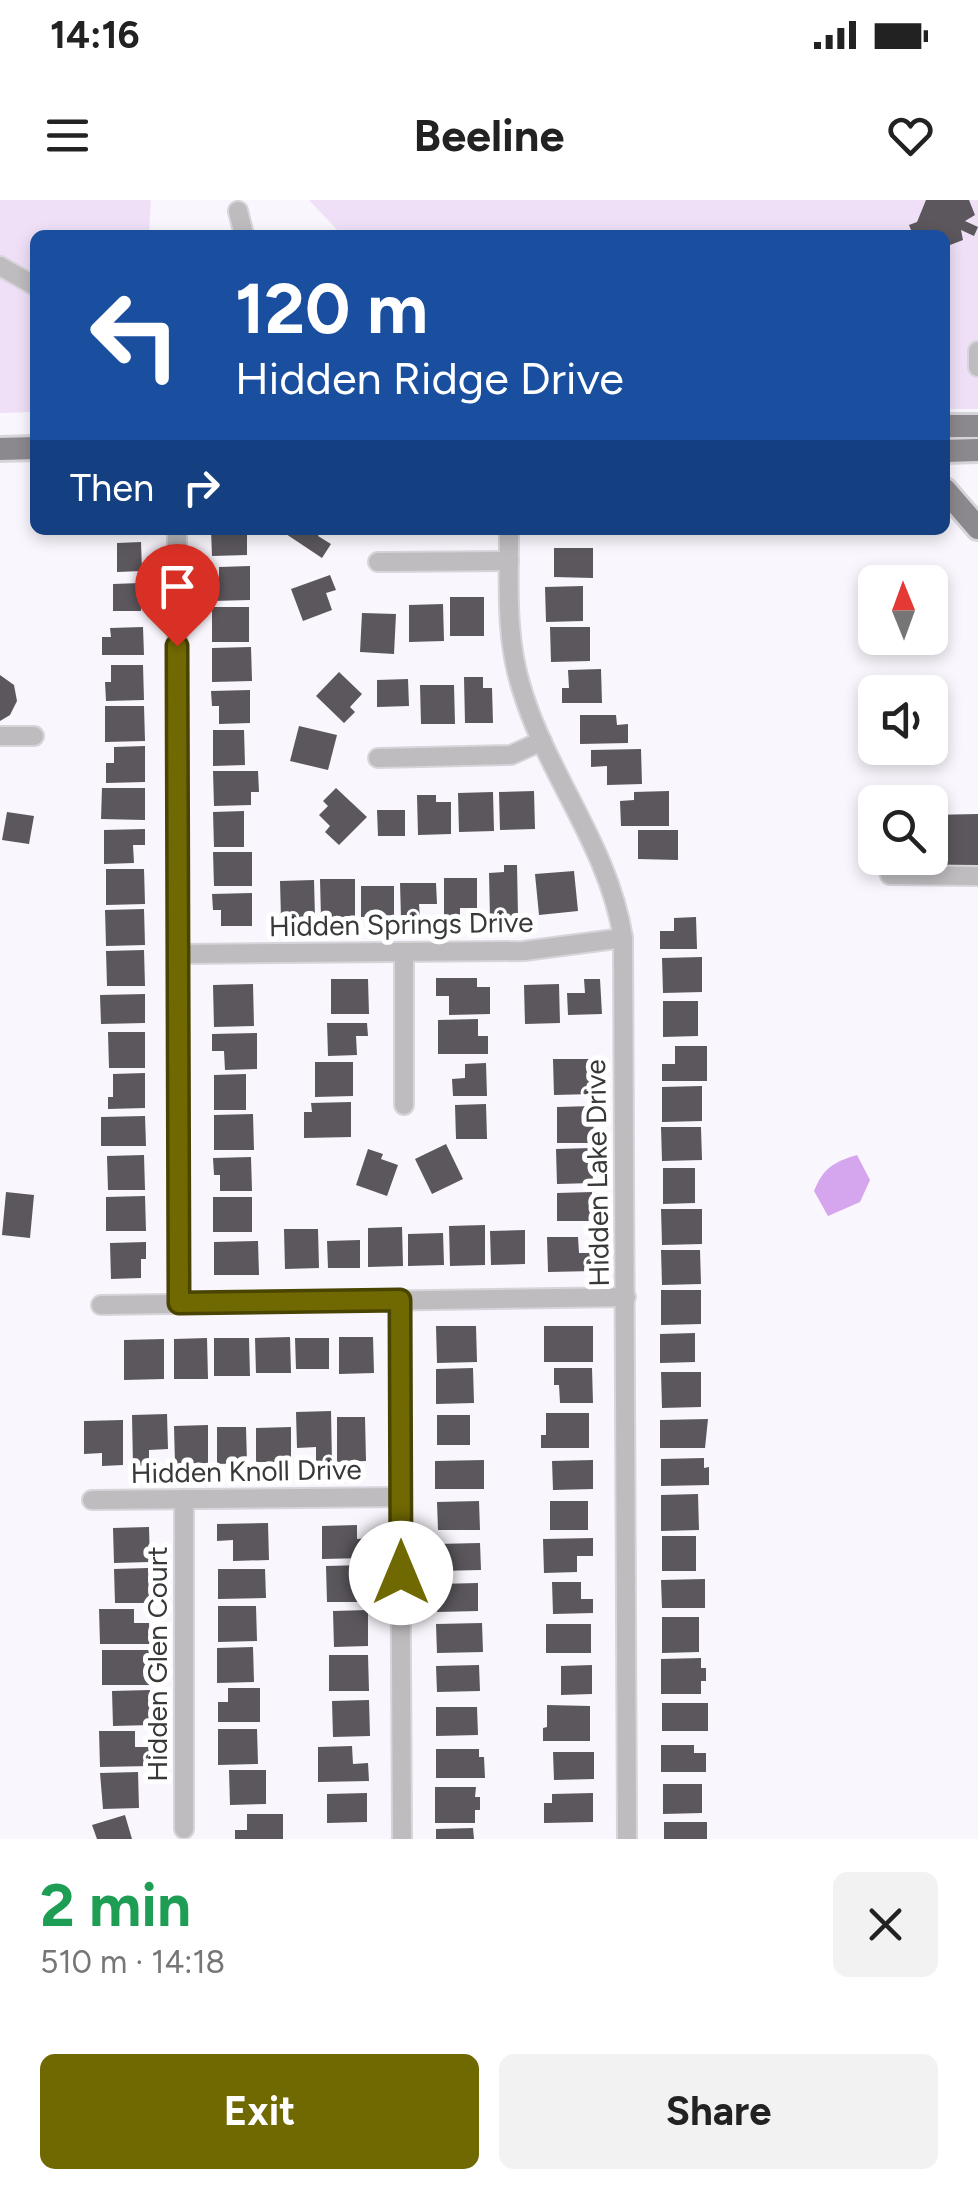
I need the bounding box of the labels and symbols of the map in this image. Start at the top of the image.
pin [135,544,220,647]
north arrow [858,565,948,655]
street label: Hidden Springs Drive [268,905,534,943]
street label: Hidden Lake Drive [578,1059,616,1287]
street label: Hidden Knoll Drive [130,1452,362,1490]
position arrow [349,1521,453,1625]
street label: Hidden Glen Court [140,1546,174,1782]

